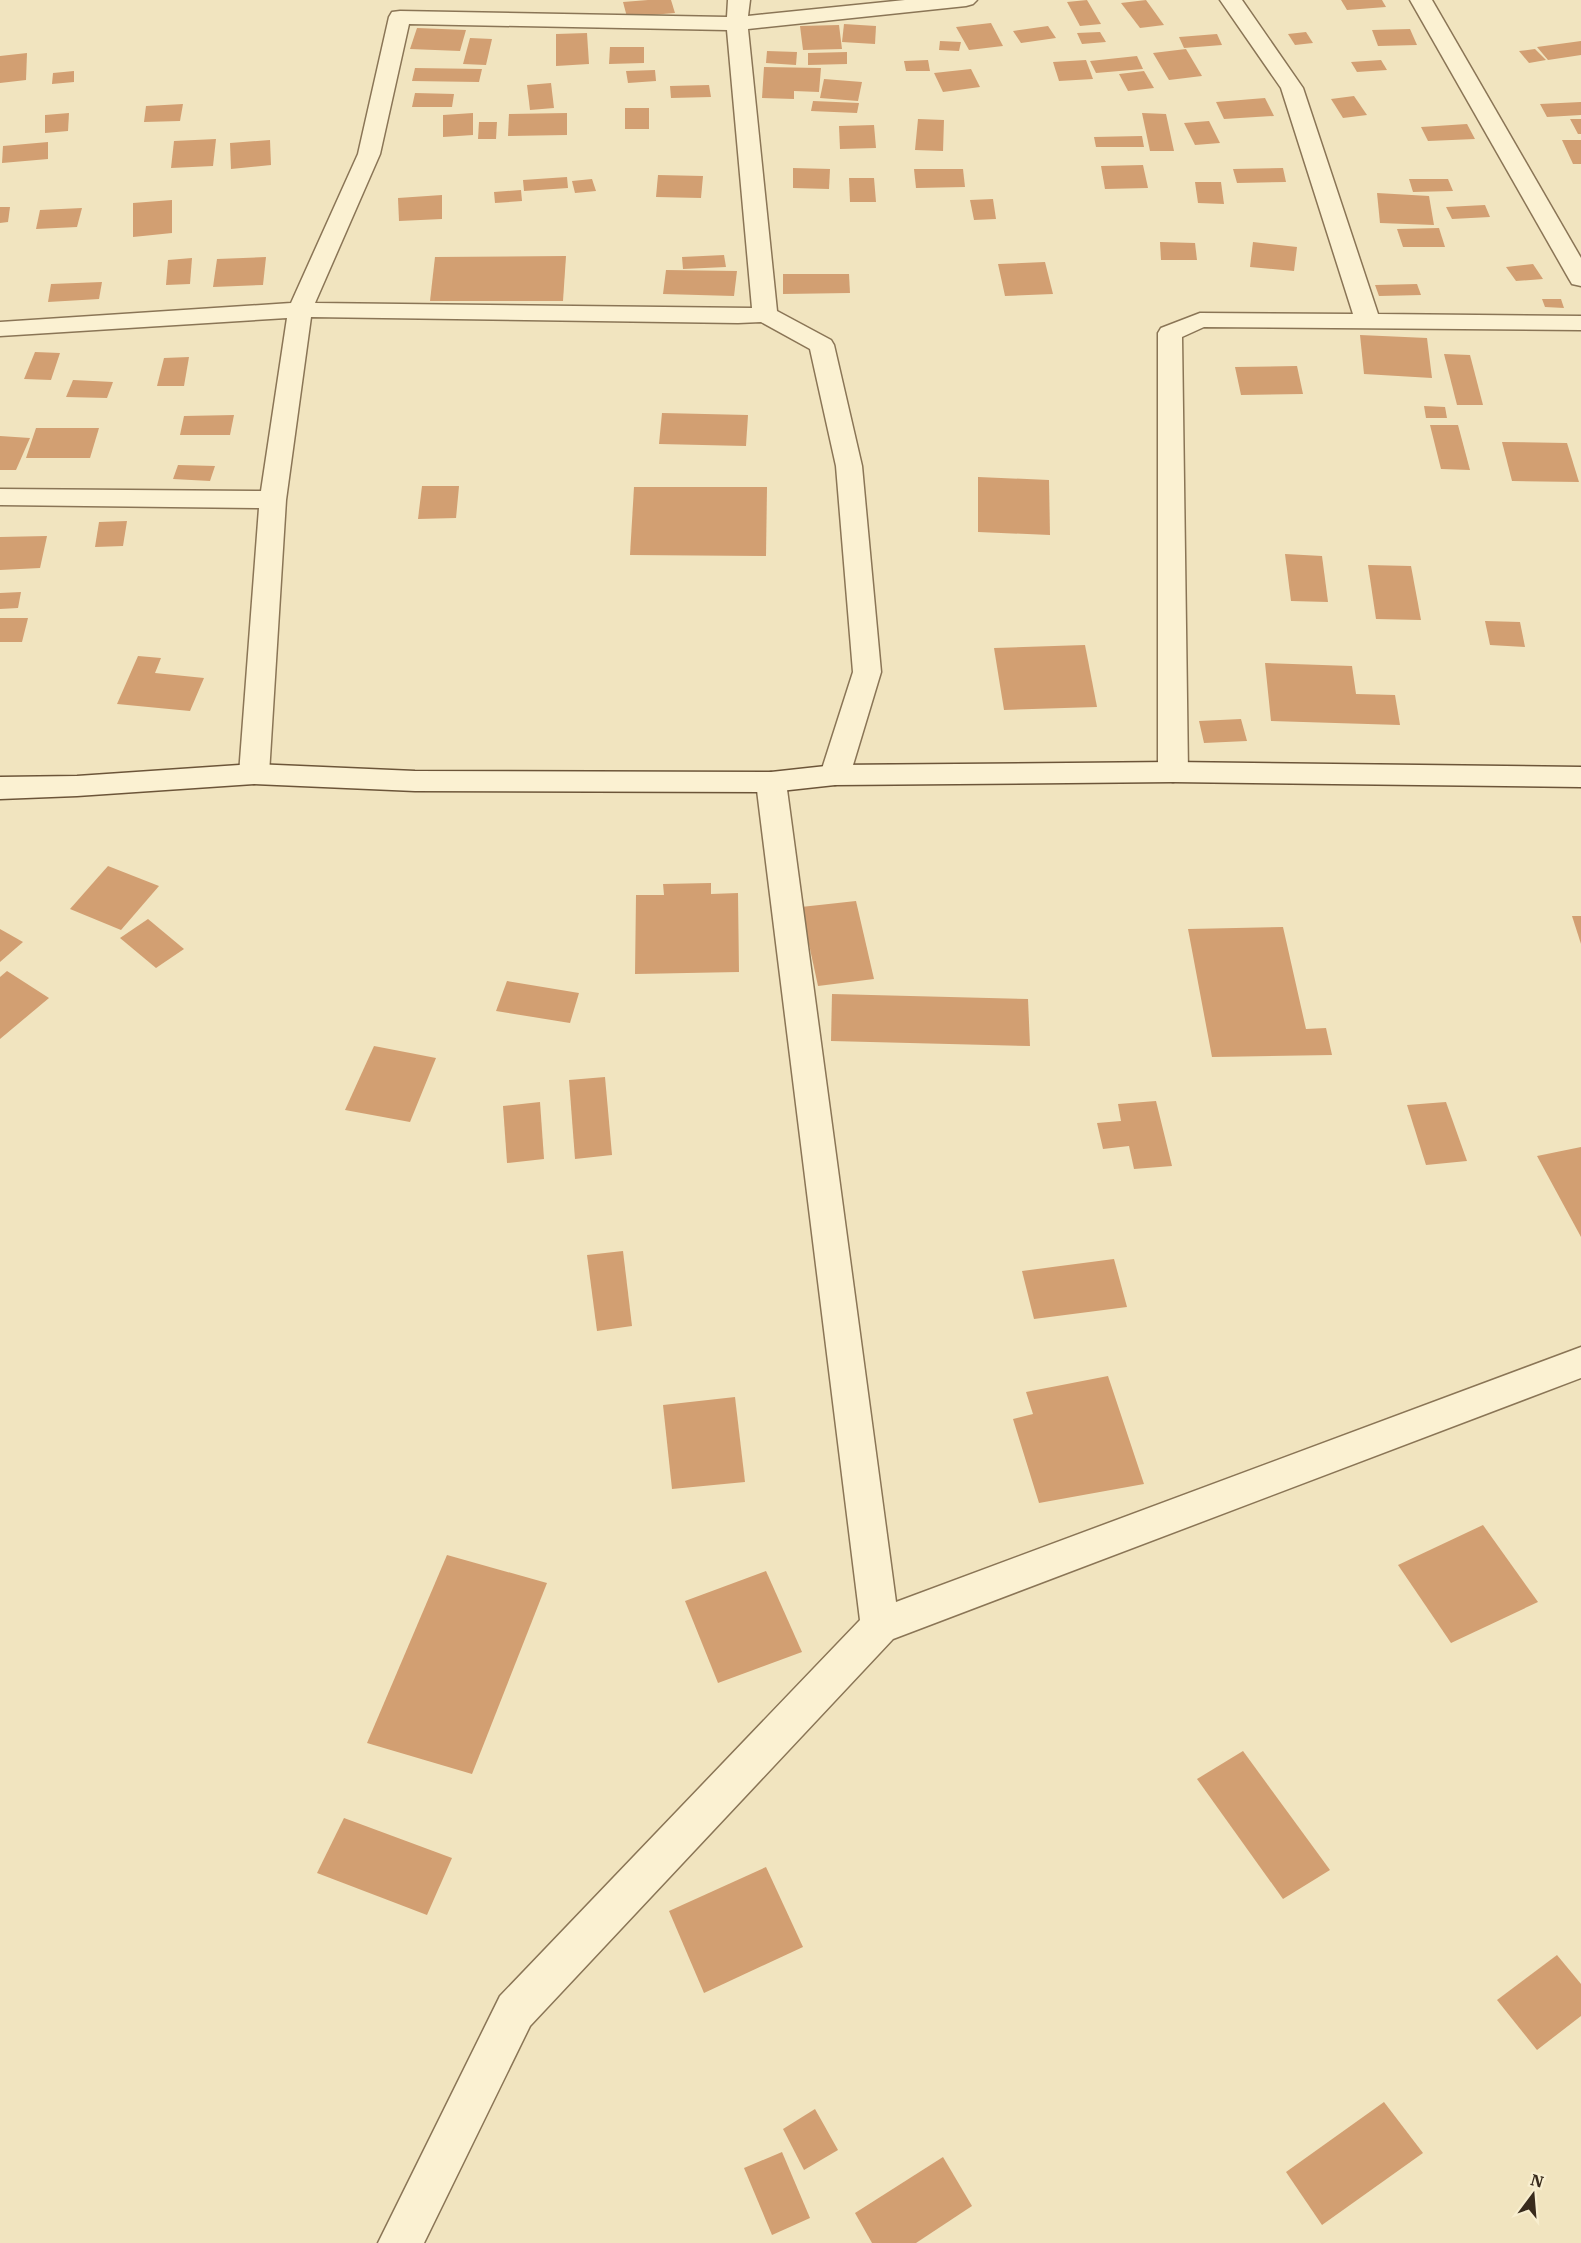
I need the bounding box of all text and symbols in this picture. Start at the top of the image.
north arrow [1503,2165,1563,2225]
text: N [1528,2169,1546,2192]

